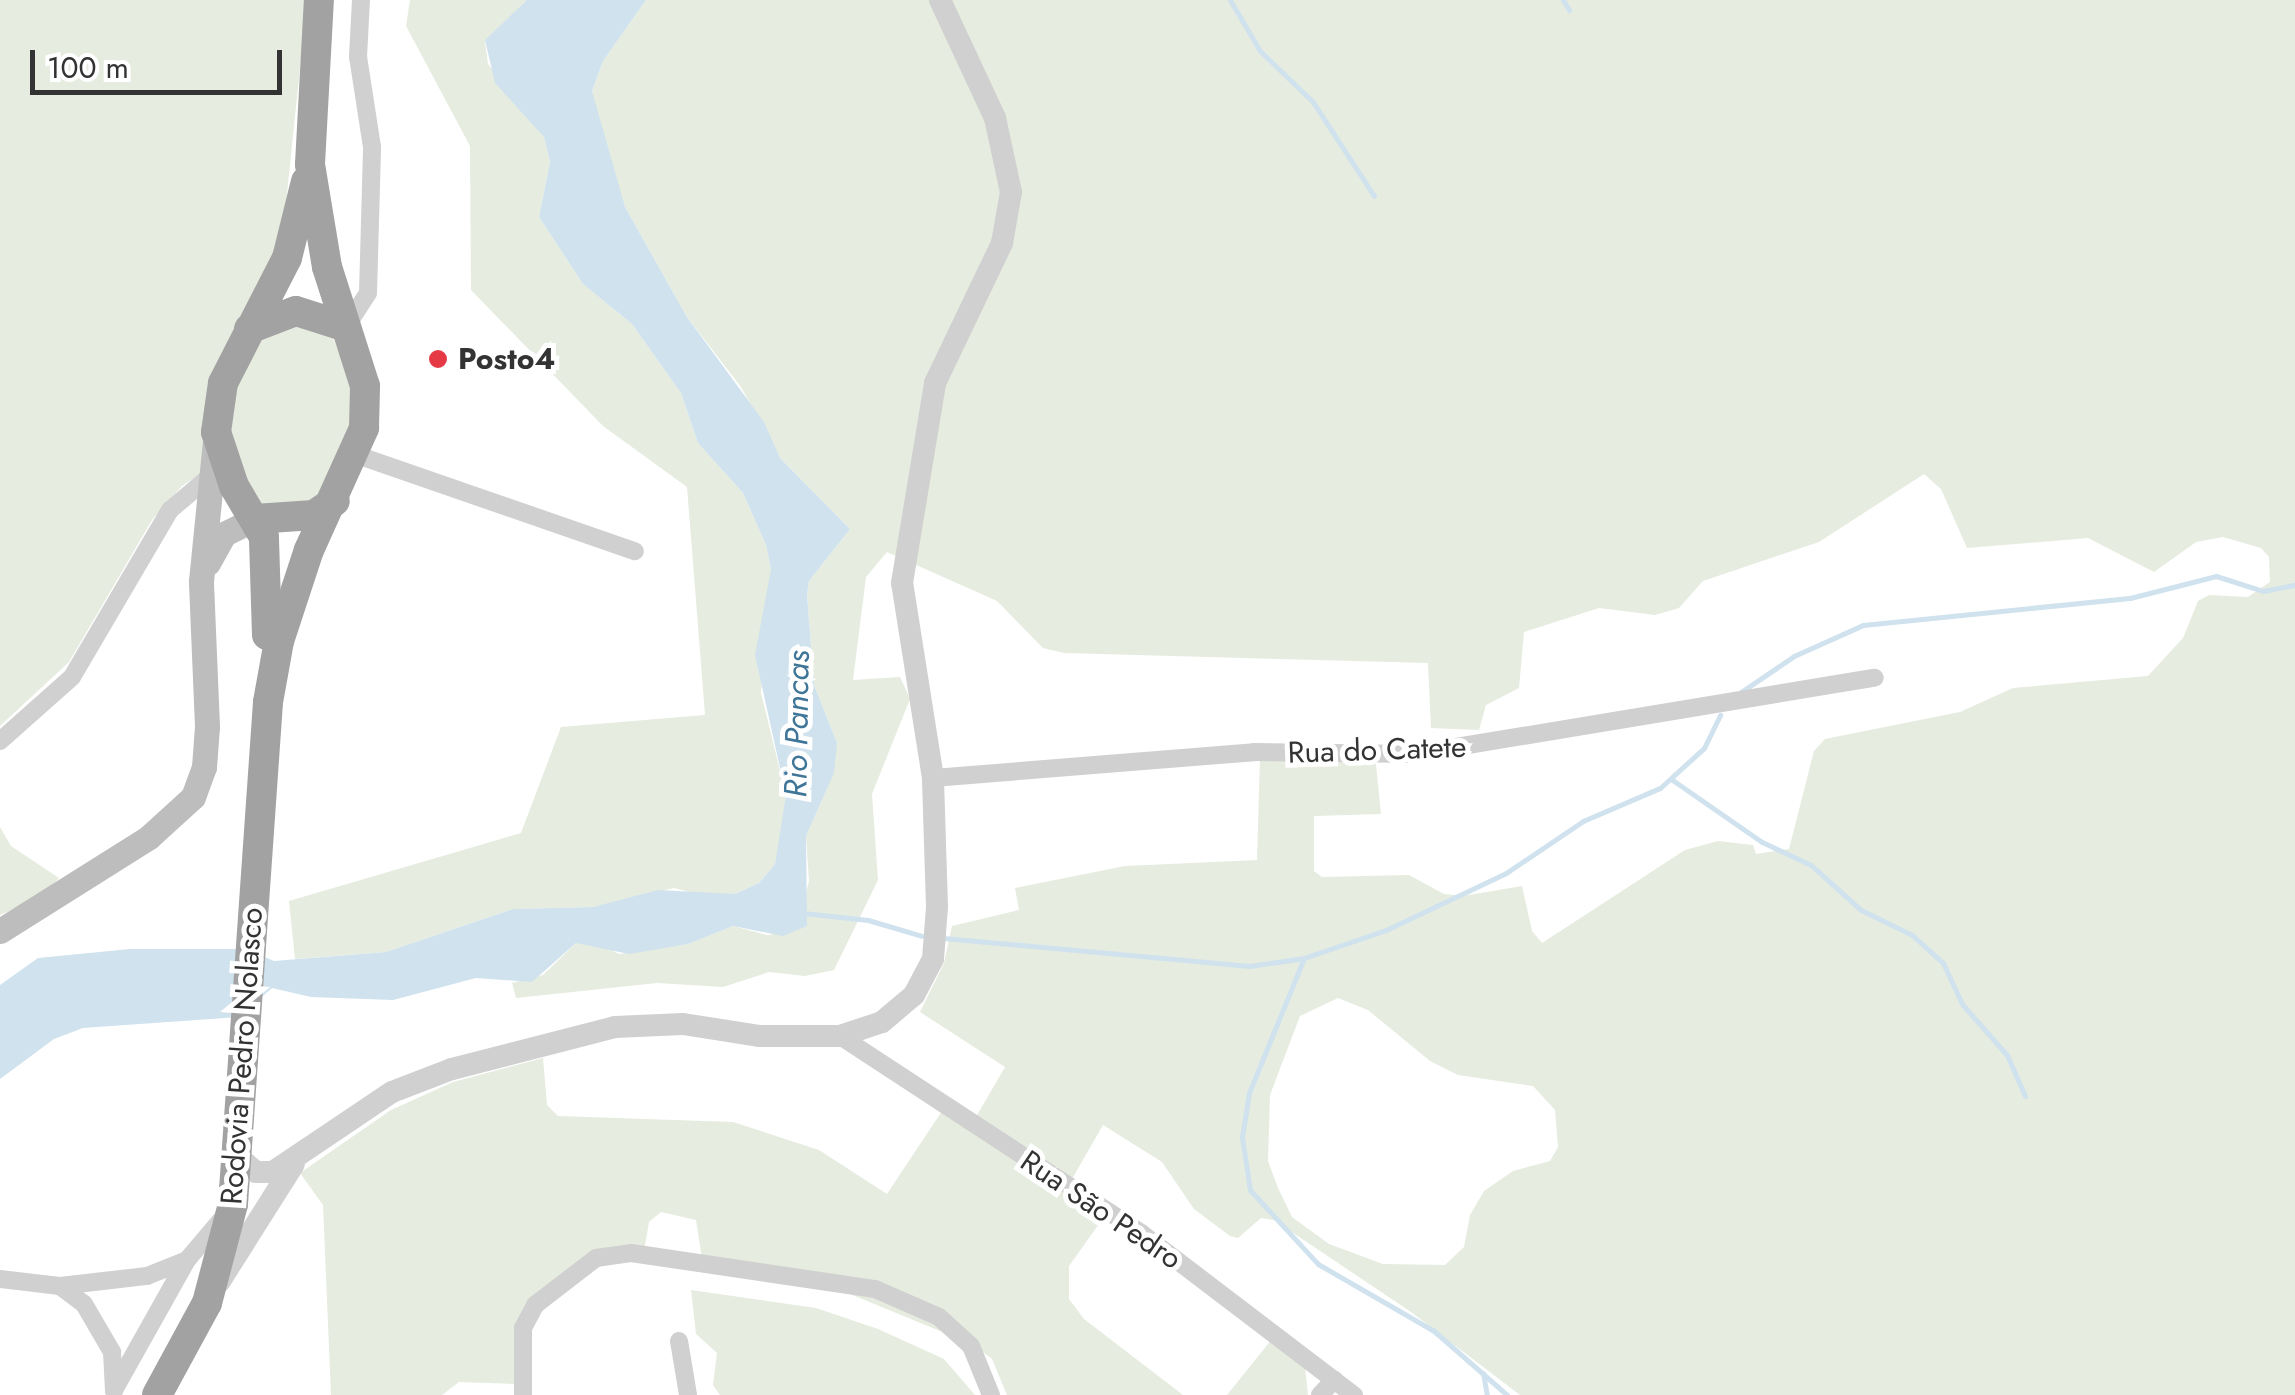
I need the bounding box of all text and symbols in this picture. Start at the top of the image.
scale bar [35,30,288,92]
text: 100 m [47,46,129,89]
place label: Posto4 [458,341,555,377]
marker: Posto4 [427,348,449,370]
water label: Rio Pancas [777,650,817,798]
street label: Rua do Catete [1287,729,1467,771]
street label: Rodovia Pedro Nolasco [214,906,270,1206]
street label: Rua São Pedro [1014,1143,1188,1277]

